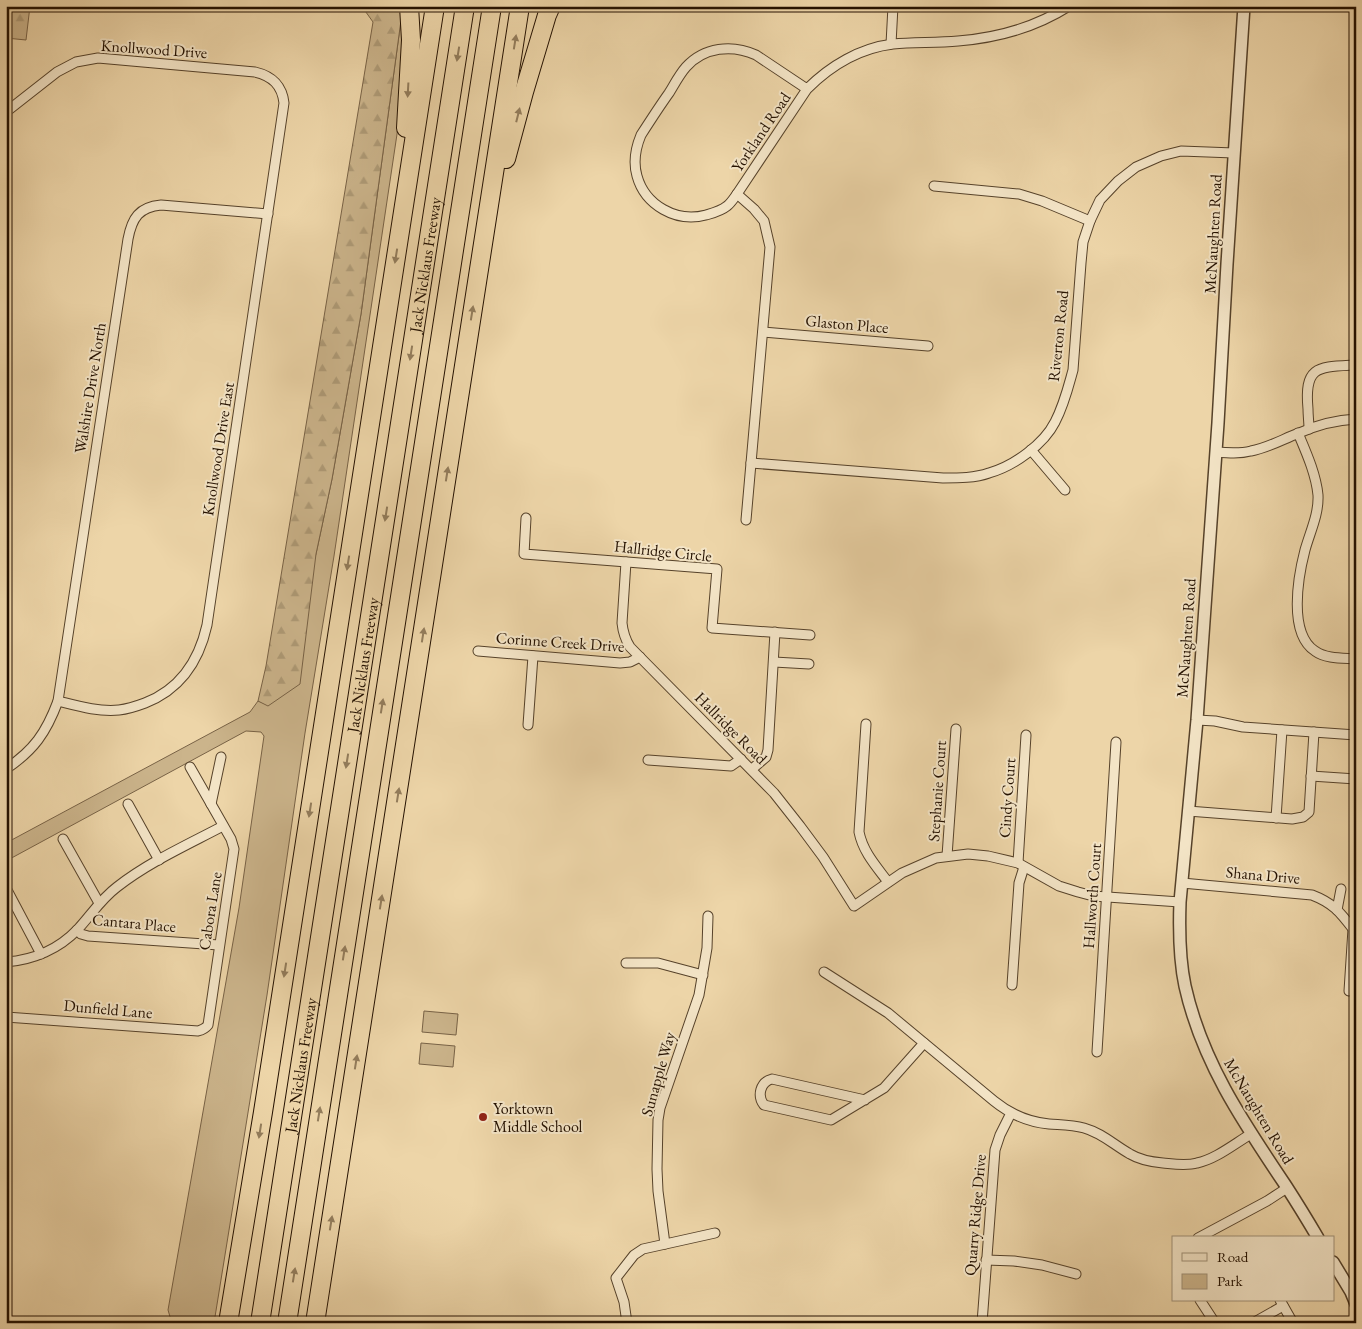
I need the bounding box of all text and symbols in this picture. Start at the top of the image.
one-way arrow [511,34,519,50]
street label: Knollwood Drive [100,35,208,63]
one-way arrow [453,47,461,63]
one-way arrow [404,82,412,98]
street label: Yorkland Road [727,87,796,176]
one-way arrow [514,108,522,123]
street label: McNaughten Road [1199,173,1227,294]
street label: Jack Nicklaus Freeway [404,195,446,336]
one-way arrow [392,248,400,264]
street label: Riverton Road [1043,288,1073,383]
one-way arrow [468,305,476,321]
street label: Glaston Place [805,310,889,338]
street label: Walshire Drive North [69,321,111,455]
one-way arrow [406,346,414,362]
street label: Knollwood Drive East [197,381,239,517]
one-way arrow [444,466,452,482]
one-way arrow [381,506,389,522]
street label: Hallridge Circle [613,535,713,567]
one-way arrow [344,555,352,571]
street label: McNaughten Road [1171,577,1201,698]
street label: Jack Nicklaus Freeway [341,595,383,736]
one-way arrow [419,626,427,642]
street label: Corinne Creek Drive [495,627,625,657]
street label: Hallridge Road [690,687,772,769]
one-way arrow [379,698,387,714]
street label: Stephanie Court [923,740,951,842]
one-way arrow [343,753,351,769]
street label: Cindy Court [994,757,1020,839]
one-way arrow [394,787,402,803]
one-way arrow [306,802,314,818]
street label: Hallworth Court [1078,843,1106,949]
street label: Shana Drive [1225,861,1301,889]
street label: Cabora Lane [193,870,227,952]
one-way arrow [377,893,385,909]
street label: Cantara Place [91,909,177,937]
one-way arrow [340,945,348,961]
one-way arrow [281,962,289,978]
street label: Dunfield Lane [63,995,153,1023]
street label: Jack Nicklaus Freeway [279,995,321,1136]
street label: Sunapple Way [636,1029,680,1119]
one-way arrow [352,1054,360,1070]
street label: McNaughten Road [1219,1054,1299,1168]
place label: Yorktown Middle School [493,1098,583,1137]
one-way arrow [315,1106,323,1122]
marker: Yorktown Middle School [477,1111,489,1123]
one-way arrow [256,1123,264,1139]
street label: Quarry Ridge Drive [959,1153,991,1277]
one-way arrow [327,1214,335,1230]
legend [1172,1236,1334,1302]
text: Road [1217,1247,1249,1266]
one-way arrow [290,1266,298,1282]
text: Park [1217,1271,1244,1290]

